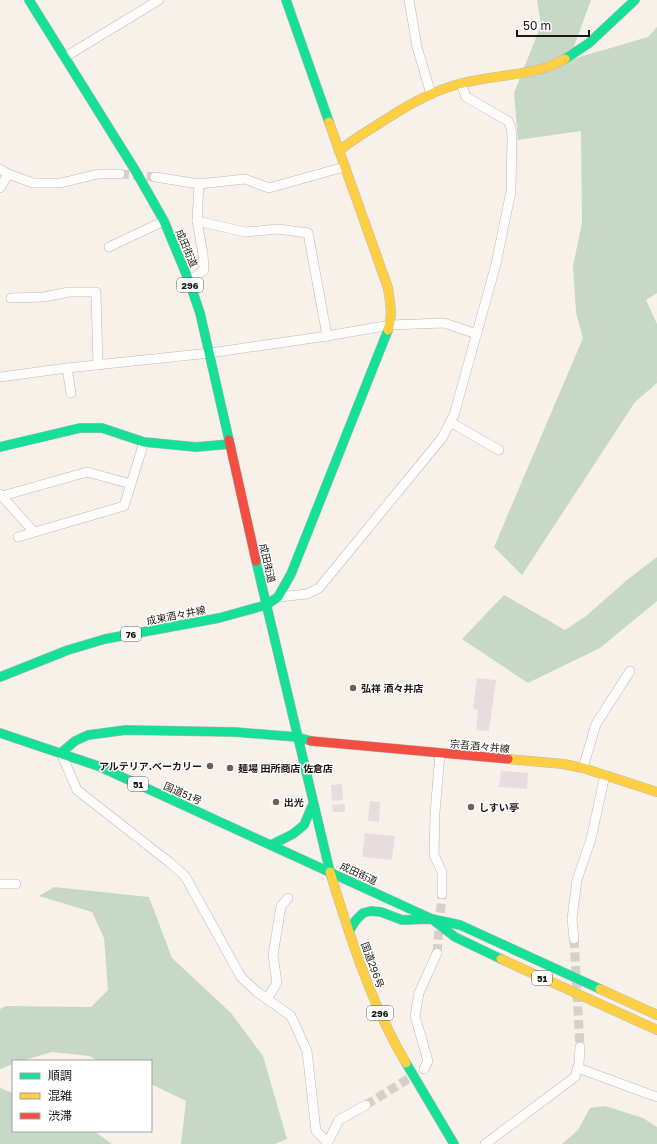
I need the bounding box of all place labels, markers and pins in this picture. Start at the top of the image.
place label: 弘祥 酒々井店 [361,682,424,694]
marker: 弘祥 酒々井店 [348,683,358,693]
place label: アルテリア.ベーカリー [99,760,202,772]
marker: アルテリア.ベーカリー [205,761,215,771]
place label: 麺場 田所商店 佐倉店 [238,762,333,774]
marker: 麺場 田所商店 佐倉店 [225,763,235,773]
place label: 出光 [284,796,304,808]
marker: 出光 [271,797,281,807]
place label: しすい亭 [479,801,519,813]
marker: しすい亭 [466,802,476,812]

